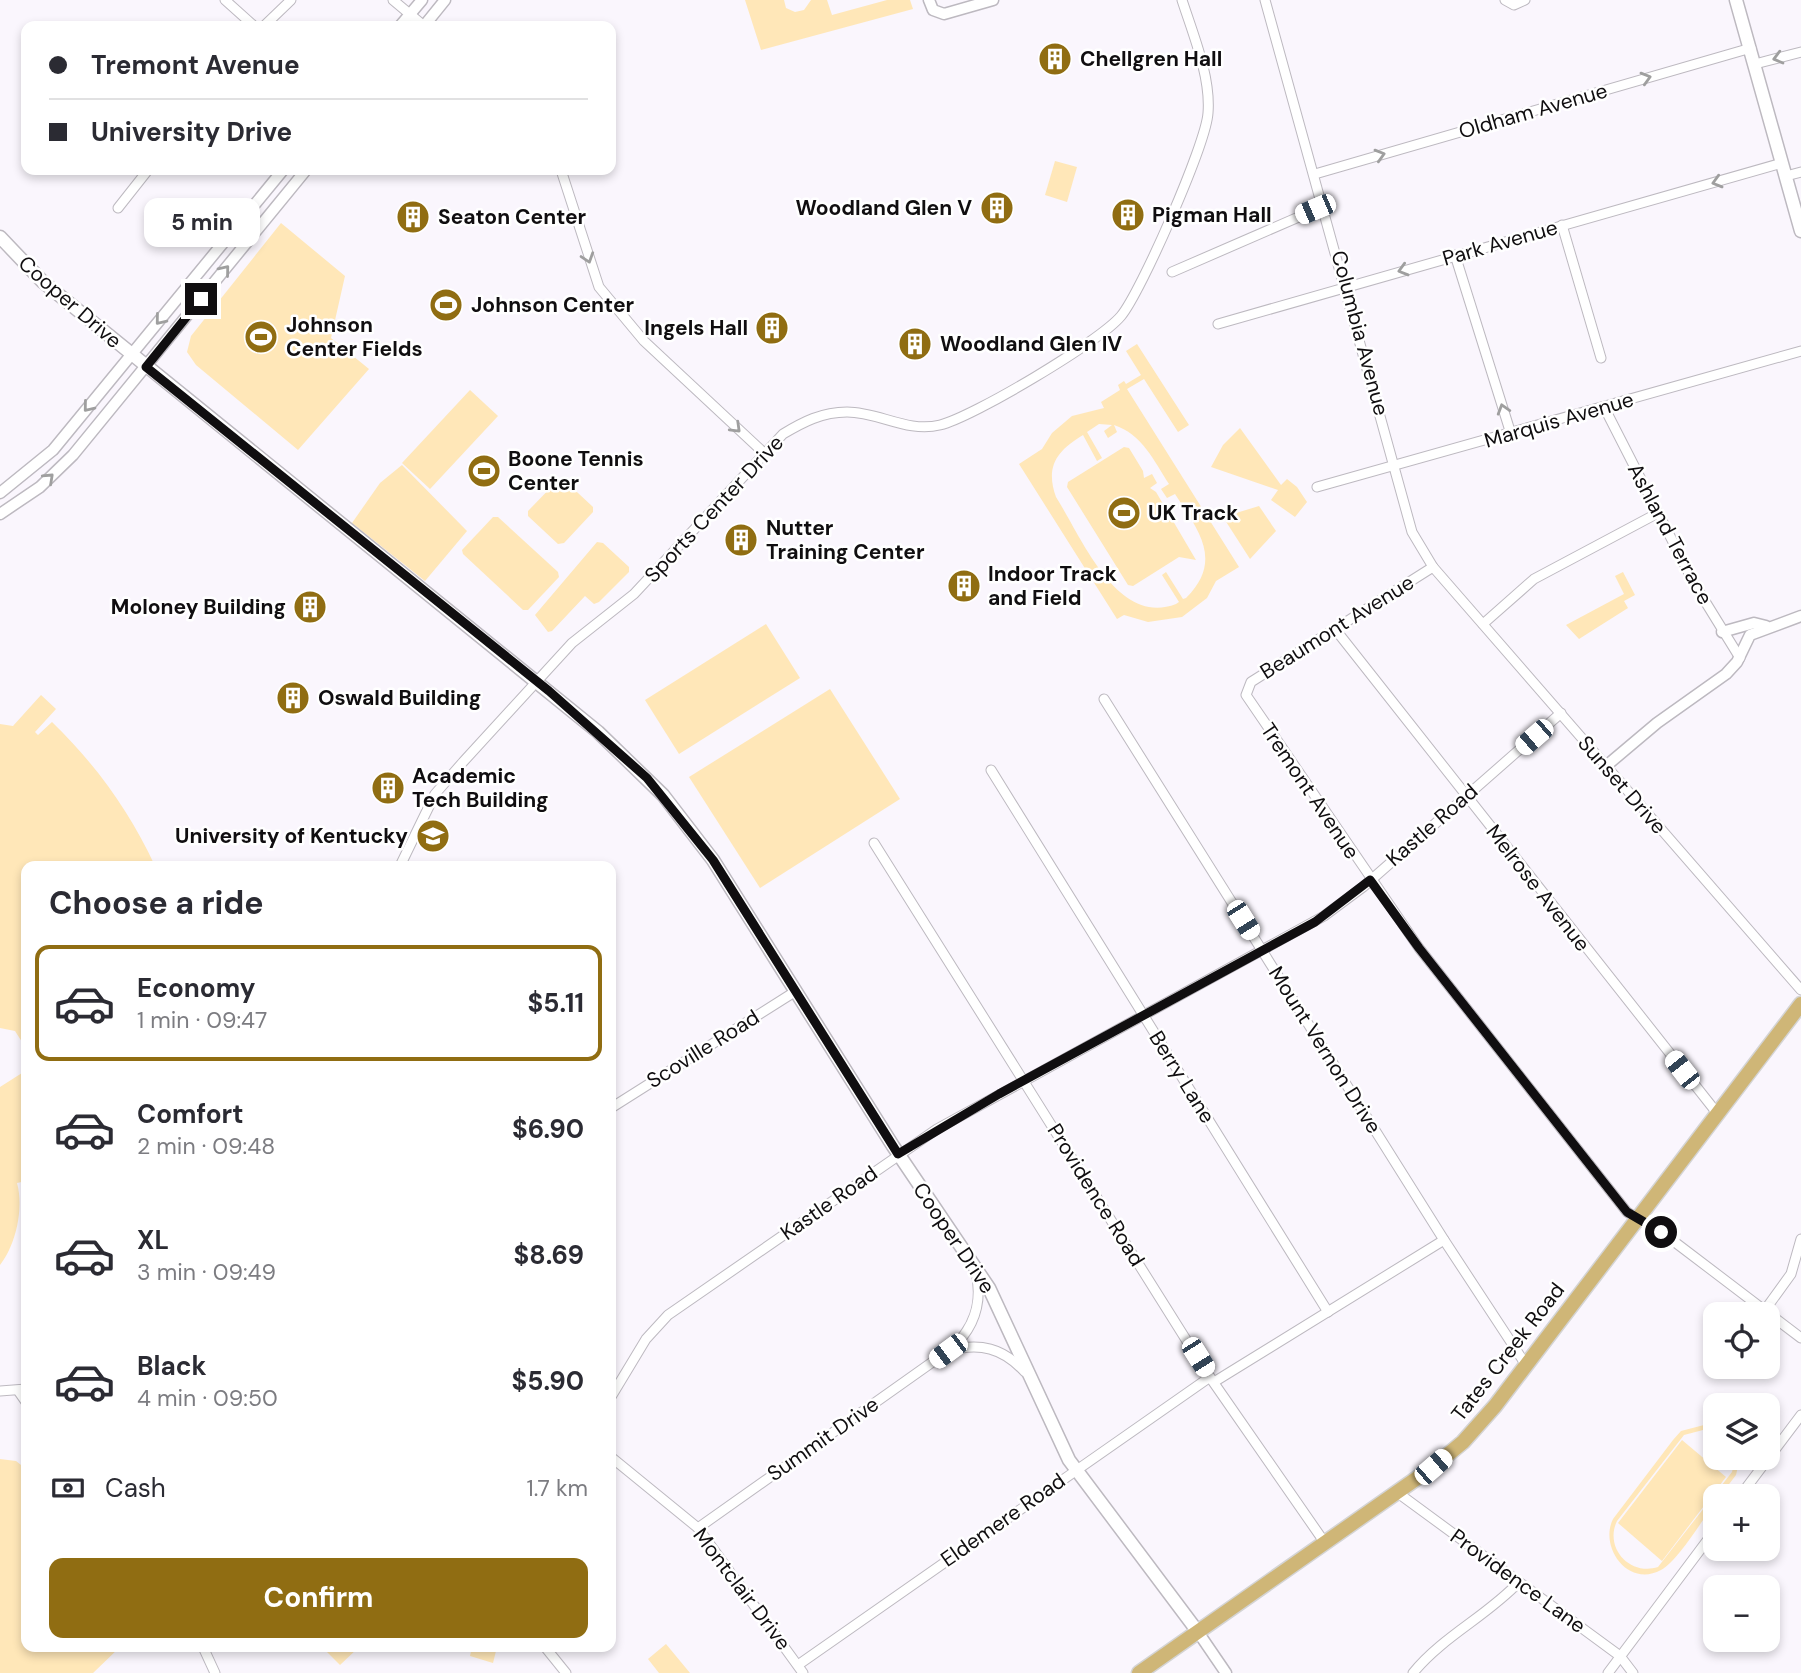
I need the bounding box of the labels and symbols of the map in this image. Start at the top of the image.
building icon: Chellgren Hall [1036,40,1074,78]
place label: Chellgren Hall [1080,45,1222,73]
one-way arrow [1772,50,1784,65]
one-way arrow [1640,72,1652,87]
street label: Oldham Avenue [1455,76,1611,146]
one-way arrow [1374,149,1386,163]
one-way arrow [1711,174,1723,188]
building icon: Woodland Glen V [978,189,1016,227]
car [1292,191,1339,227]
place label: Woodland Glen V [796,194,972,222]
building icon: Pigman Hall [1109,196,1147,234]
callout: 5 min [143,198,259,246]
building icon: Seaton Center [394,198,432,236]
place label: Pigman Hall [1152,201,1272,229]
place label: Seaton Center [438,203,587,231]
street label: Park Avenue [1439,213,1561,273]
street label: Columbia Avenue [1325,248,1395,419]
street label: Cooper Drive [12,249,128,355]
one-way arrow [580,252,595,264]
one-way arrow [1398,262,1410,277]
one-way arrow [216,266,229,278]
route end [185,283,217,315]
sports icon: Johnson Center [427,286,465,324]
place label: Johnson Center [471,291,635,319]
building icon: Ingels Hall [753,309,791,347]
place label: Johnson Center Fields [286,311,423,363]
one-way arrow [155,312,168,324]
place label: Ingels Hall [644,314,748,342]
sports icon: Johnson Center Fields [242,318,280,356]
building icon: Woodland Glen IV [896,325,934,363]
place label: Woodland Glen IV [940,330,1122,358]
street label: Marquis Avenue [1481,385,1637,455]
one-way arrow [84,400,97,412]
one-way arrow [1496,404,1511,416]
one-way arrow [728,419,741,432]
street label: Sports Center Drive [638,429,790,589]
place label: Boone Tennis Center [508,445,644,497]
sports icon: Boone Tennis Center [465,452,503,490]
street label: Ashland Terrace [1621,458,1719,610]
one-way arrow [41,474,54,487]
sports icon: UK Track [1105,494,1143,532]
place label: UK Track [1148,499,1238,527]
place label: Nutter Training Center [766,514,925,566]
building icon: Nutter Training Center [722,521,760,559]
place label: Indoor Track and Field [988,560,1117,612]
building icon: Indoor Track and Field [945,567,983,605]
street label: Beaumont Avenue [1255,568,1419,686]
building icon: Moloney Building [291,588,329,626]
place label: Moloney Building [111,593,286,621]
building icon: Oswald Building [274,679,312,717]
place label: Oswald Building [318,684,481,712]
car [1512,715,1557,759]
street label: Tremont Avenue [1254,718,1366,864]
street label: Sunset Drive [1571,730,1673,840]
place label: Academic Tech Building [412,762,549,814]
building icon: Academic Tech Building [369,769,407,807]
street label: Kastle Road [1380,777,1484,873]
school or university icon: University of Kentucky [414,817,452,855]
street label: Melrose Avenue [1480,819,1596,957]
place label: University of Kentucky [175,822,408,850]
car [1223,897,1264,943]
street label: Mount Vernon Drive [1262,961,1388,1139]
street label: Scoville Road [641,1003,765,1095]
street label: Berry Lane [1143,1026,1221,1129]
car [1661,1047,1704,1093]
street label: Providence Road [1041,1118,1151,1272]
street label: Kastle Road [775,1159,883,1247]
street label: Cooper Drive [907,1177,1001,1299]
route start [1645,1216,1677,1248]
street label: Tates Creek Road [1445,1277,1571,1427]
car [925,1330,972,1372]
car [1178,1334,1219,1380]
street label: Summit Drive [762,1390,884,1488]
car [1411,1445,1456,1489]
street label: Eldemere Road [935,1467,1071,1573]
street label: Montclair Drive [687,1522,797,1656]
street label: Providence Lane [1445,1522,1591,1640]

